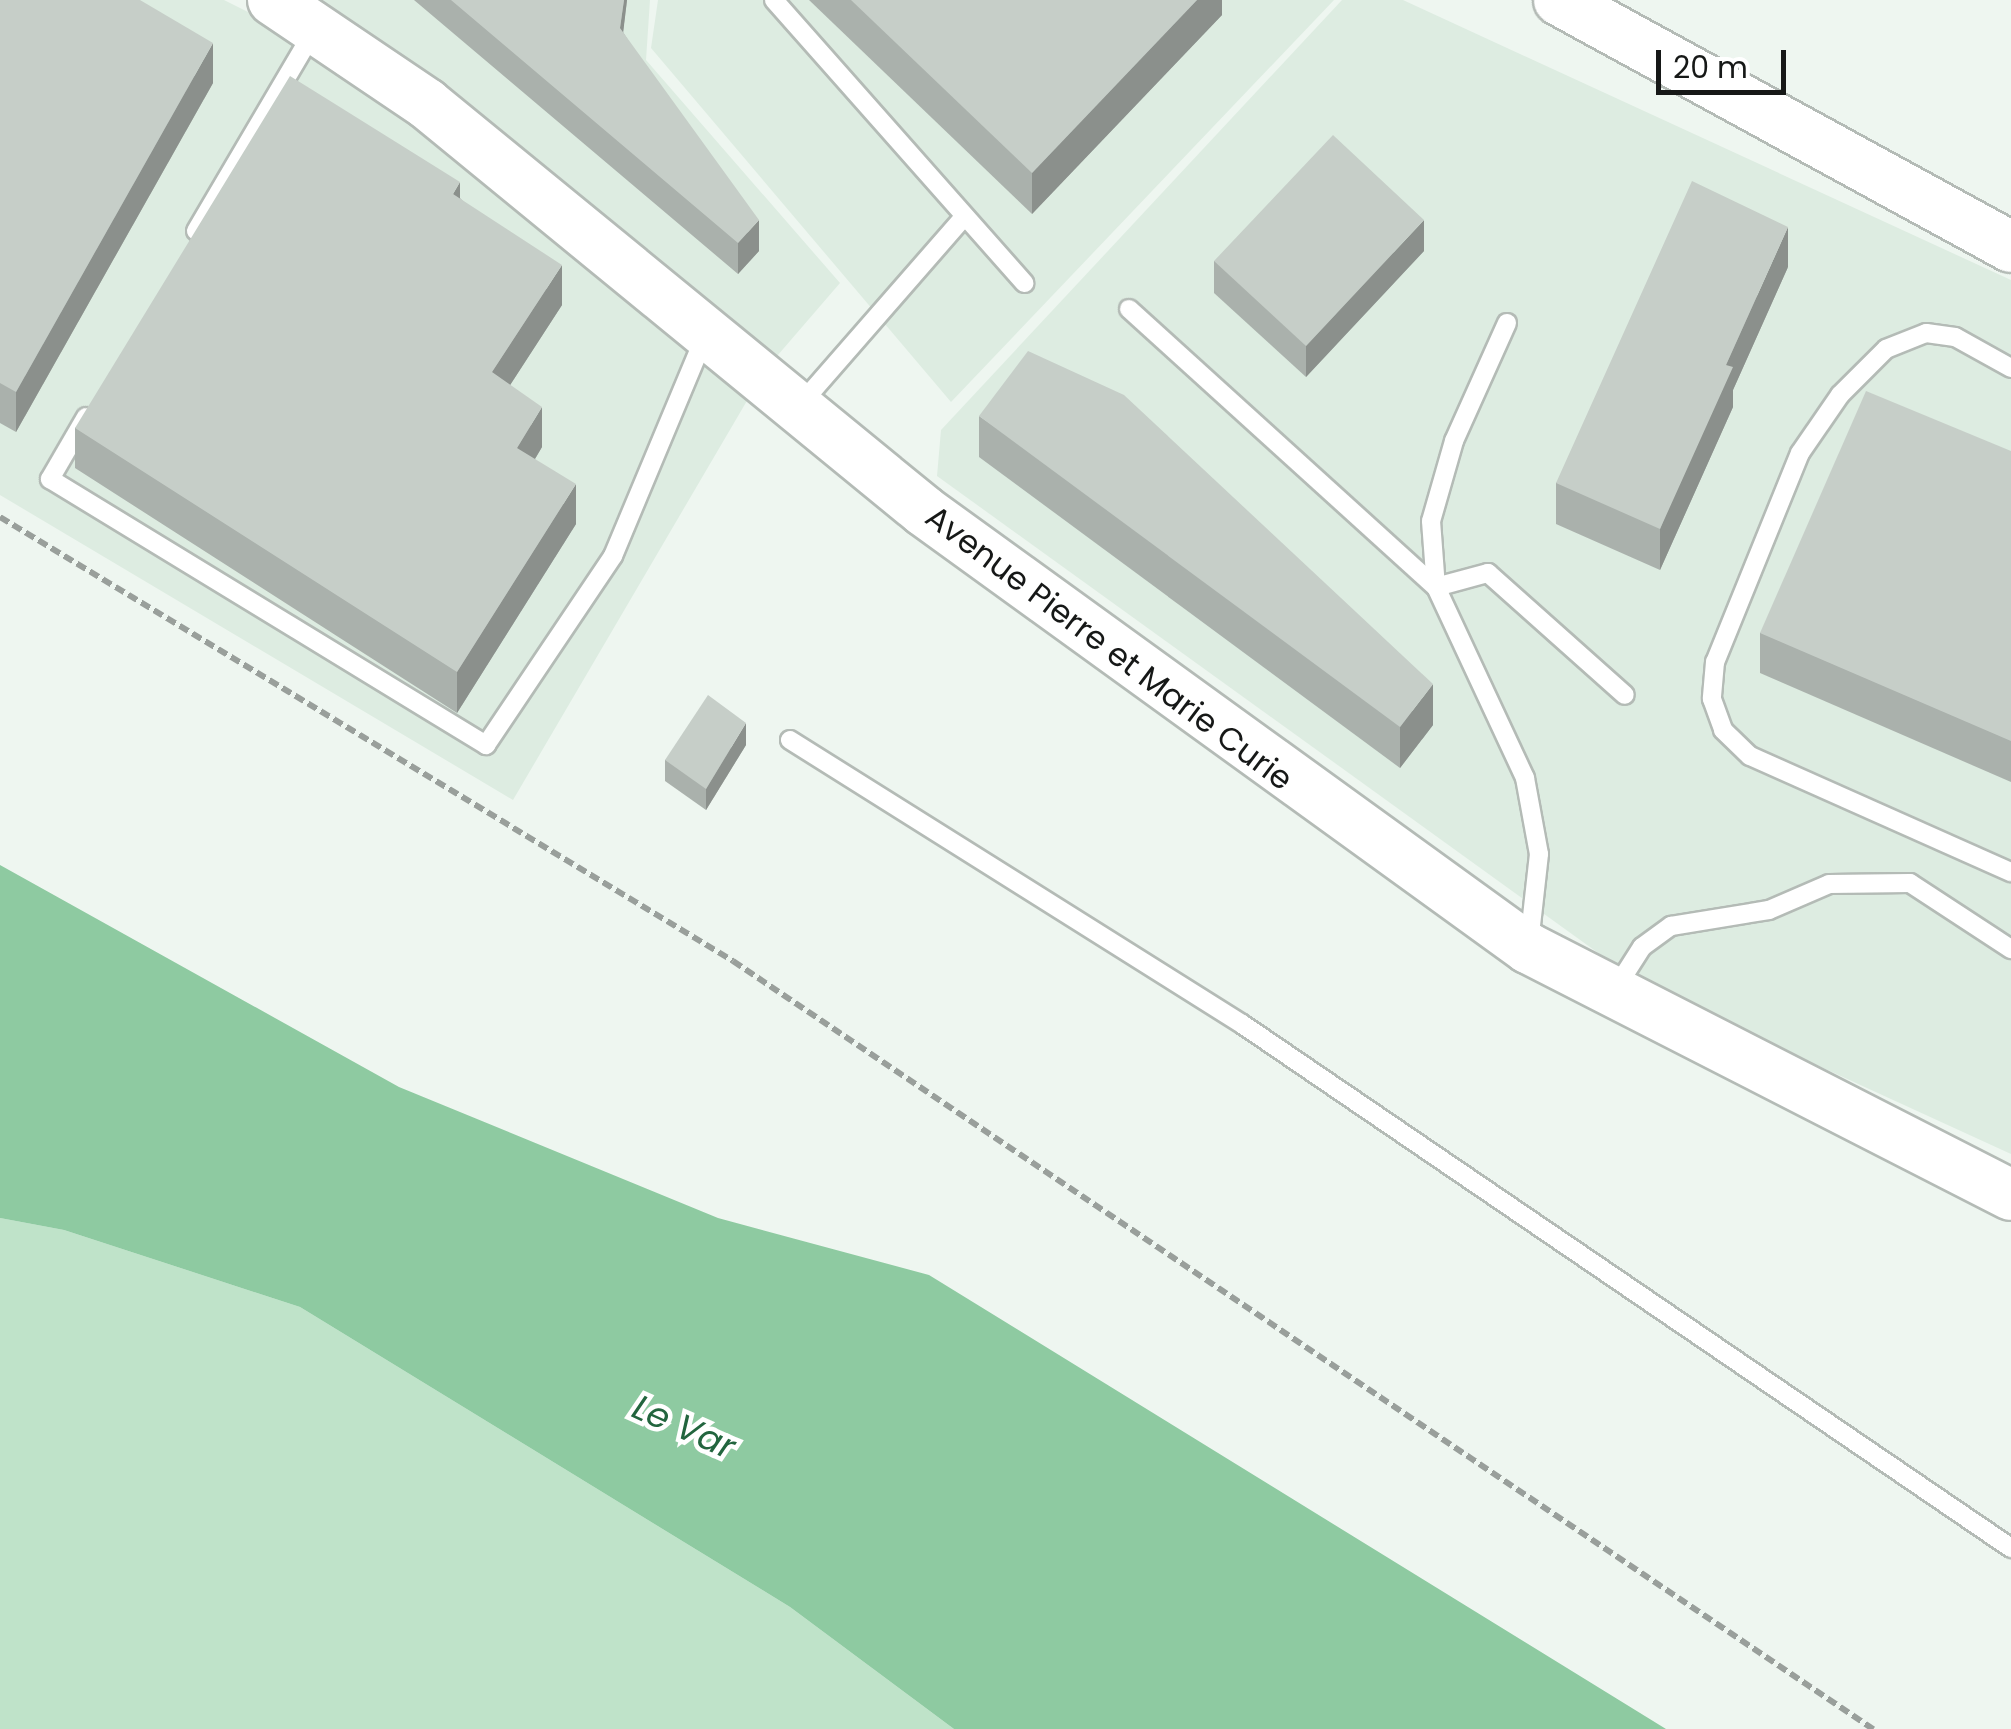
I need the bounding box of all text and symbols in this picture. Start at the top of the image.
scale bar [1661,30,1791,92]
text: 20 m [1673,46,1748,89]
street label: Avenue Pierre et Marie Curie [918,497,1300,799]
water label: Le Var [626,1386,742,1468]

